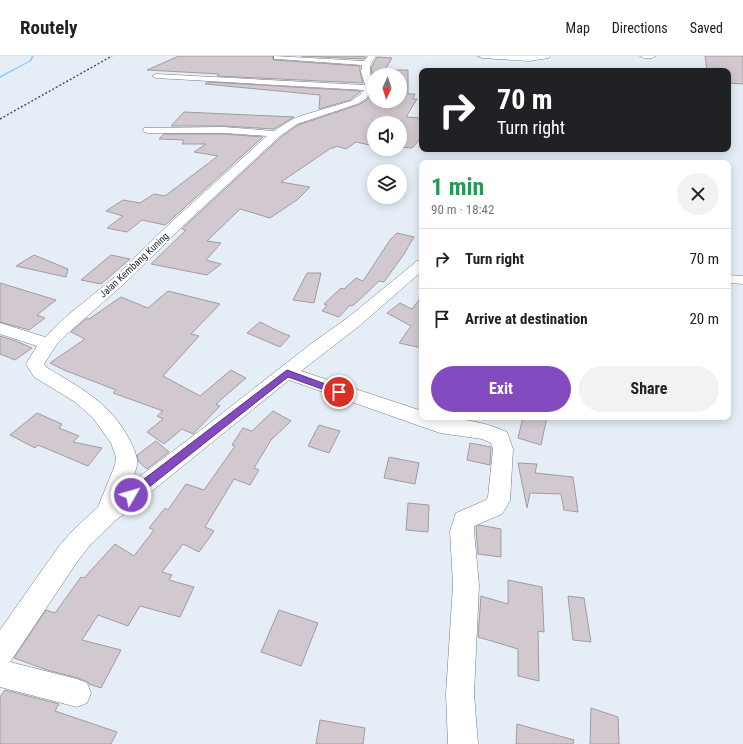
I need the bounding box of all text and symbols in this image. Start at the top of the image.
text: Routely [20,16,77,39]
text: Map [566,20,590,36]
text: Directions [612,20,668,36]
text: Saved [690,20,723,36]
north arrow [367,68,407,108]
map controls [367,68,407,204]
text: 70 m [497,83,553,116]
icon: right [431,84,483,136]
button: sound [367,116,407,156]
text: Turn right [497,117,565,138]
button: layers [367,164,407,204]
text: 1 min [431,173,484,201]
button: close [677,173,719,215]
text: 90 m · 18:42 [431,202,494,217]
street label: Jalan Kembang Kuning [97,230,171,300]
icon: right [431,248,453,270]
text: Turn right [465,250,524,268]
text: 70 m [689,250,719,268]
icon: arrive [431,308,453,330]
text: Arrive at destination [465,310,588,328]
text: 20 m [689,310,719,328]
button: Exit [431,366,571,412]
button: Share [579,366,719,412]
pin [322,375,356,409]
icon: arrive [328,381,350,403]
position arrow [110,474,152,516]

